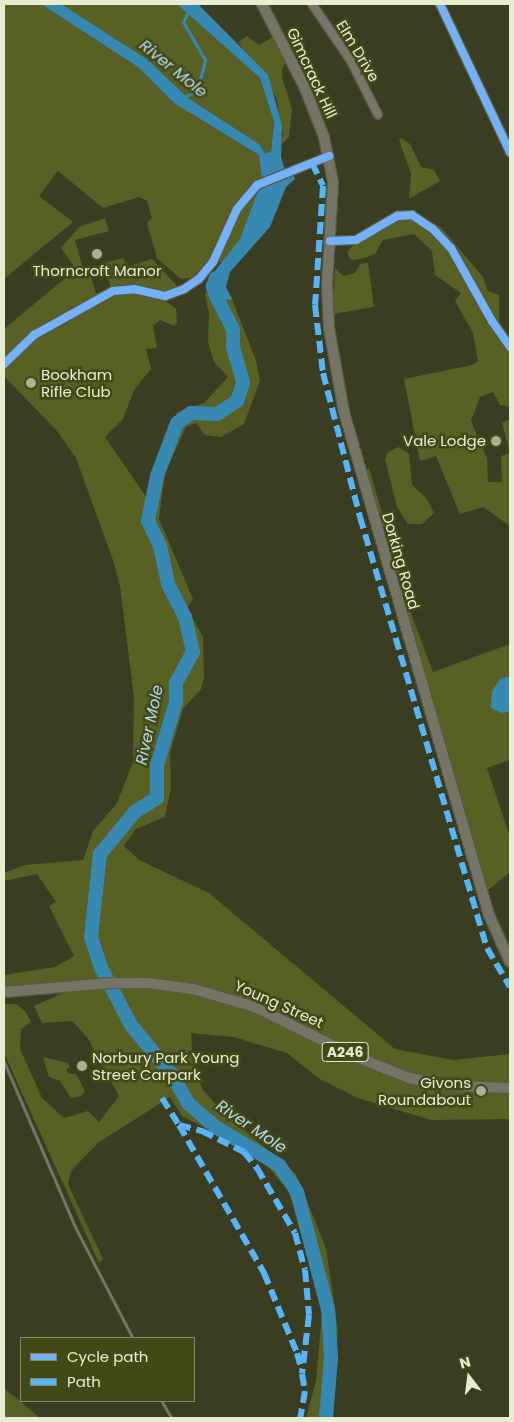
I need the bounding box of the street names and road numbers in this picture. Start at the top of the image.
street label: Elm Drive [333,17,383,85]
street label: Gimcrack Hill [283,25,341,121]
street label: Dorking Road [379,510,423,612]
street label: Young Street [232,976,326,1032]
road number: A246 [321,1040,369,1064]

